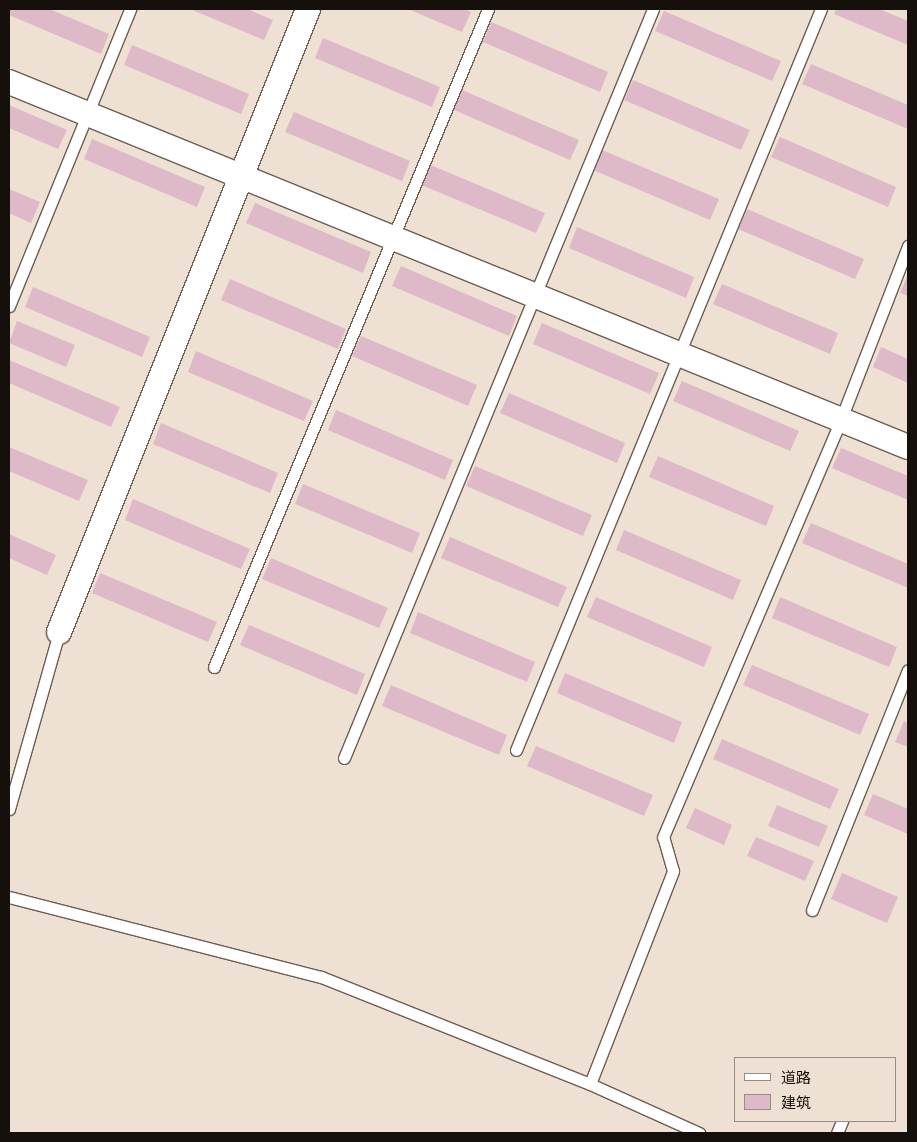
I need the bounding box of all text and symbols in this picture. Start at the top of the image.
legend [734,1057,897,1122]
text: 道路 [781,1068,811,1087]
text: 建筑 [781,1093,811,1112]

